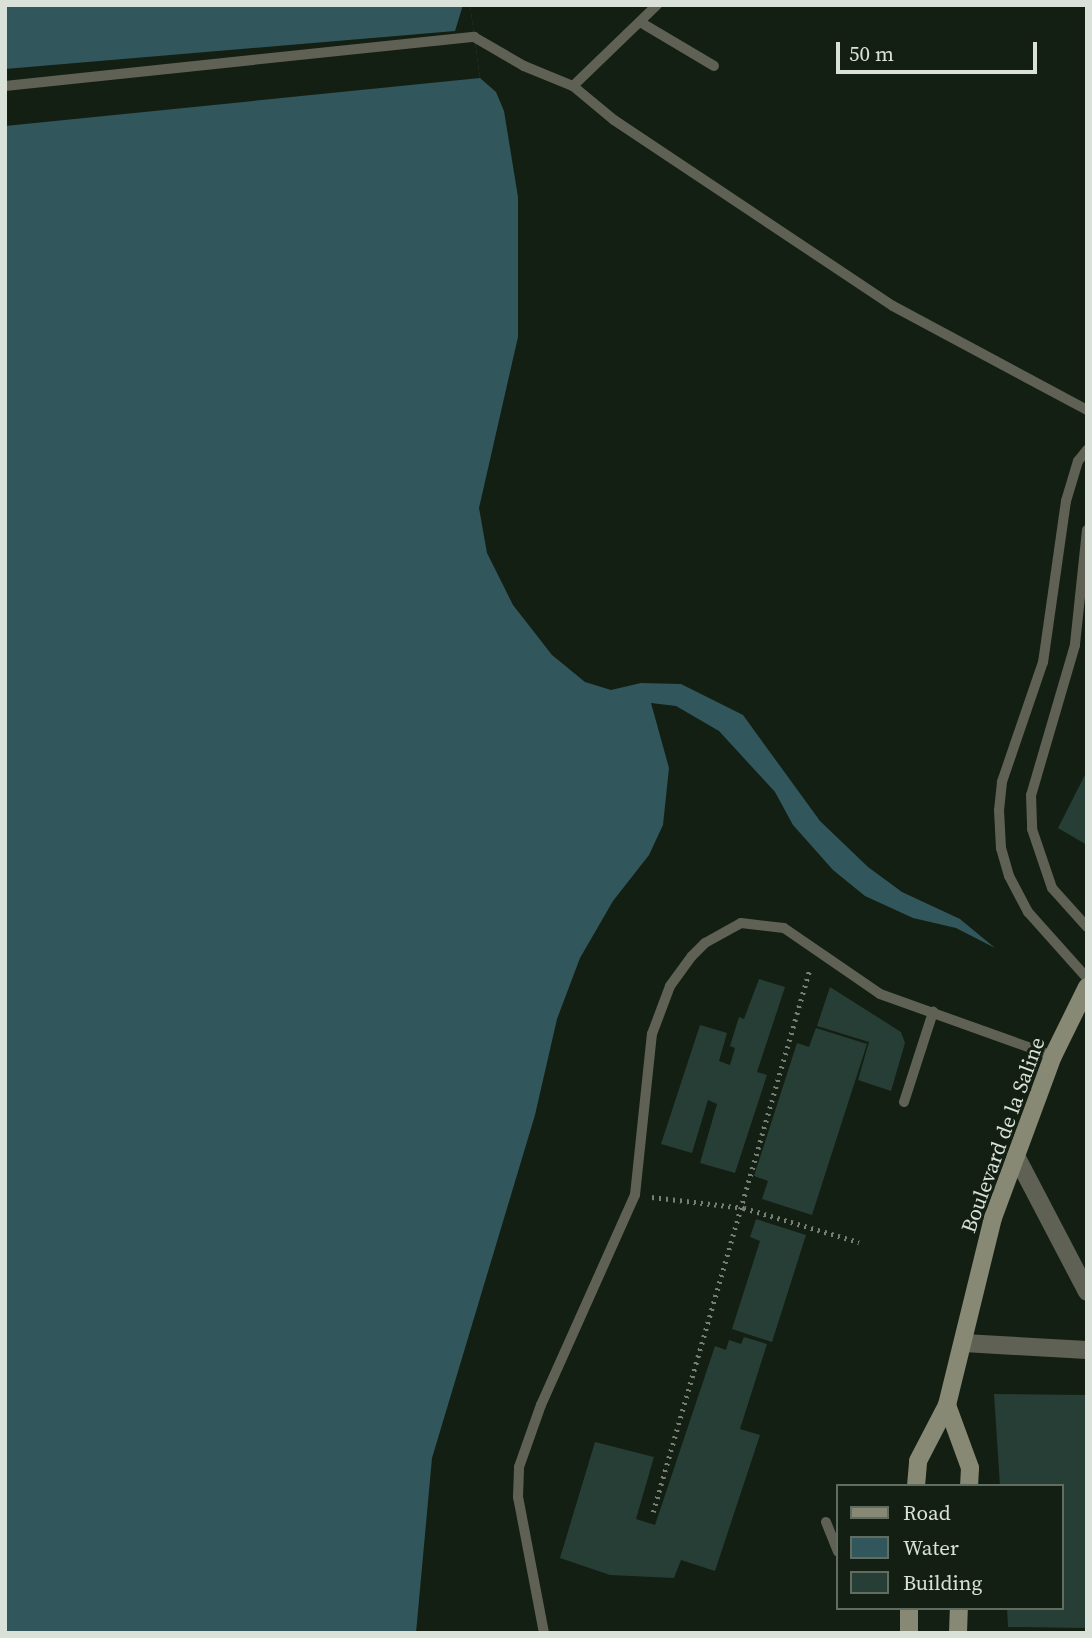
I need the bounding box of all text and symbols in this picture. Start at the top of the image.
scale bar [840,28,1041,72]
text: 50 m [849,39,894,68]
street label: Boulevard de la Saline [956,1034,1050,1236]
legend [836,1484,1064,1610]
text: Road [903,1498,951,1527]
text: Water [903,1533,959,1562]
text: Building [903,1568,982,1597]

